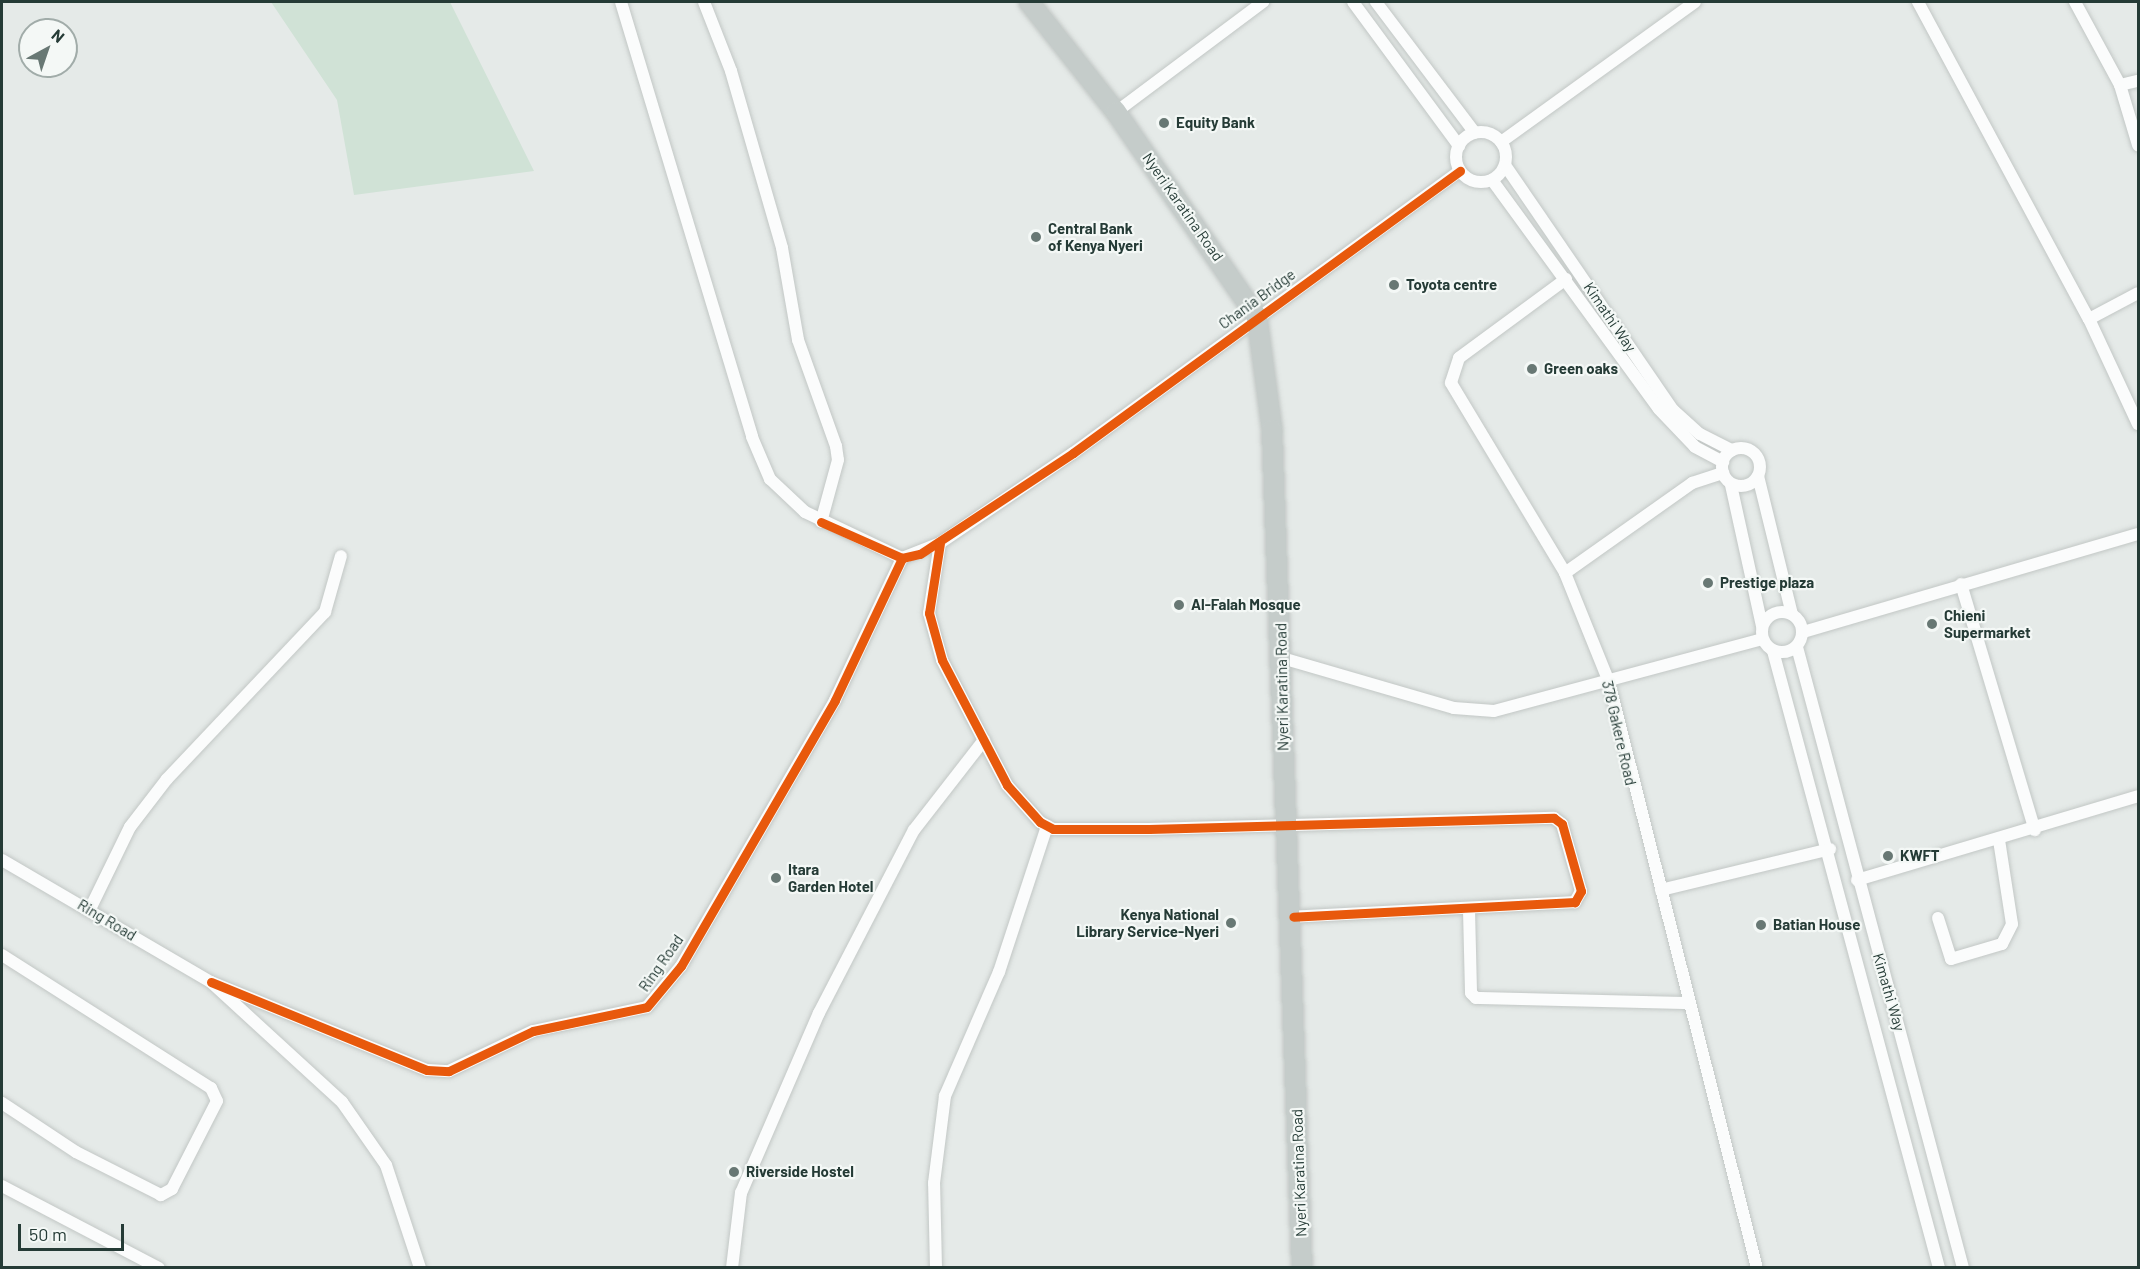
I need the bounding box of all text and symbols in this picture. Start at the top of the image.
north arrow [18,18,78,78]
text: N [48,25,69,46]
place label: Equity Bank [1176,114,1255,132]
marker: Equity Bank [1157,116,1171,130]
street label: Nyeri Karatina Road [1139,149,1227,265]
place label: Central Bank of Kenya Nyeri [1048,219,1143,254]
marker: Central Bank of Kenya Nyeri [1029,230,1043,244]
street label: Chania Bridge [1215,265,1299,333]
place label: Toyota centre [1406,276,1497,294]
marker: Toyota centre [1387,278,1401,292]
street label: Kimathi Way [1580,279,1640,355]
place label: Green oaks [1544,360,1618,378]
marker: Green oaks [1525,362,1539,376]
place label: Prestige plaza [1720,574,1814,592]
marker: Prestige plaza [1701,576,1715,590]
place label: Al-Falah Mosque [1191,596,1301,614]
marker: Al-Falah Mosque [1172,598,1186,612]
place label: Chieni Supermarket [1944,606,2031,641]
marker: Chieni Supermarket [1925,617,1939,631]
street label: Nyeri Karatina Road [1272,623,1292,751]
street label: 378 Gakere Road [1598,679,1640,787]
place label: KWFT [1900,847,1940,865]
marker: KWFT [1881,849,1895,863]
place label: Itara Garden Hotel [788,860,873,895]
marker: Itara Garden Hotel [769,871,783,885]
street label: Ring Road [74,895,140,945]
place label: Kenya National Library Service-Nyeri [1076,905,1219,940]
marker: Kenya National Library Service-Nyeri [1224,916,1238,930]
place label: Batian House [1773,916,1860,934]
marker: Batian House [1754,918,1768,932]
street label: Ring Road [635,931,687,995]
street label: Kimathi Way [1869,951,1909,1033]
street label: Nyeri Karatina Road [1288,1109,1310,1237]
place label: Riverside Hostel [746,1163,854,1181]
marker: Riverside Hostel [727,1165,741,1179]
scale bar [21,1212,128,1250]
text: 50 m [29,1223,67,1245]

